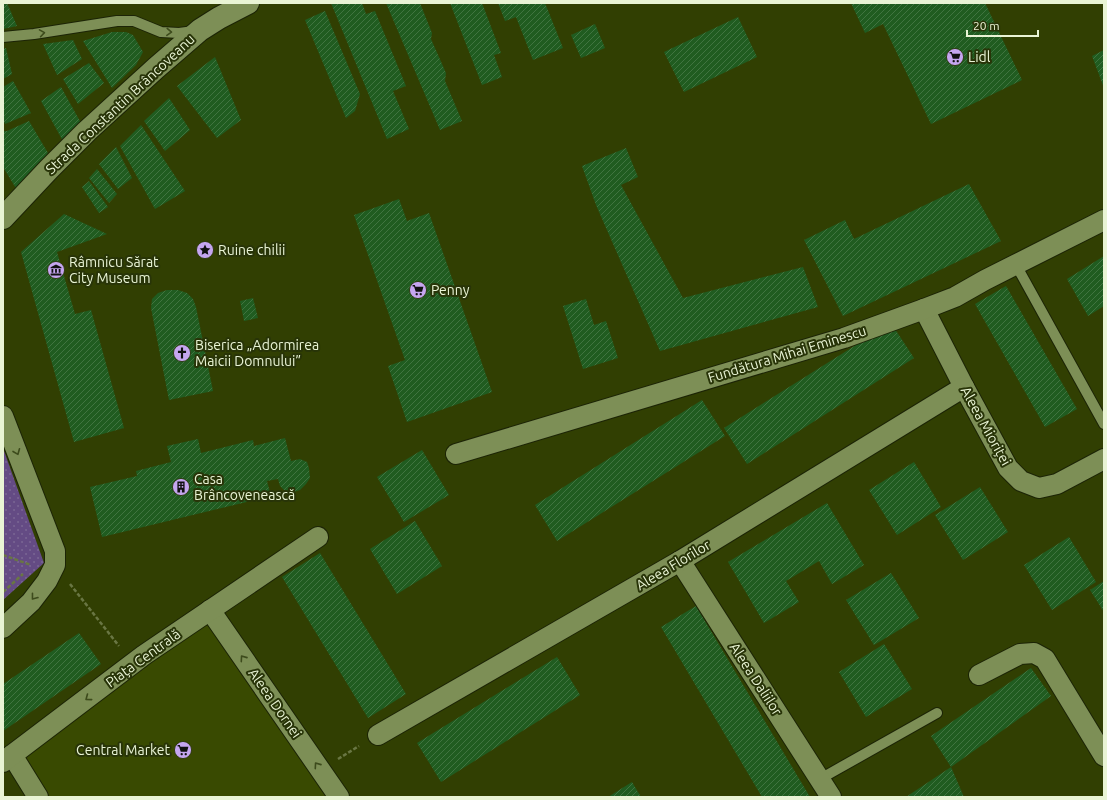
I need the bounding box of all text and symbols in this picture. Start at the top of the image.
scale bar [967,12,1038,38]
text: 20 m [973,19,1000,32]
one-way arrow [166,28,172,37]
one-way arrow [39,29,45,38]
street label: Strada Constantin Brâncoveanu [42,31,198,177]
supermarket icon: Lidl [945,47,965,67]
place label: Lidl [968,49,991,65]
place icon: Ruine chilii [195,240,215,260]
place label: Ruine chilii [218,242,285,258]
place label: Râmnicu Sărat City Museum [69,254,159,286]
museum icon: Râmnicu Sărat City Museum [46,260,66,280]
supermarket icon: Penny [408,280,428,300]
place label: Penny [431,282,470,298]
street label: Fundătura Mihai Eminescu [706,322,868,386]
place label: Biserica „Adormirea Maicii Domnului” [195,337,319,369]
church icon: Biserica „Adormirea Maicii Domnului” [172,343,192,363]
street label: Aleea Mioriței [958,384,1014,468]
one-way arrow [13,448,21,455]
place label: Casa Brâncovenească [194,471,295,503]
building icon: Casa Brâncovenească [171,477,191,497]
street label: Aleea Florilor [633,536,714,593]
one-way arrow [32,593,39,600]
street label: Piața Centrală [103,626,183,690]
street label: Aleea Daliilor [727,640,786,719]
one-way arrow [240,655,248,662]
street label: Aleea Dornei [245,665,305,741]
one-way arrow [85,693,92,700]
supermarket icon: Central Market [173,740,193,760]
place label: Central Market [76,742,170,758]
one-way arrow [314,762,322,769]

